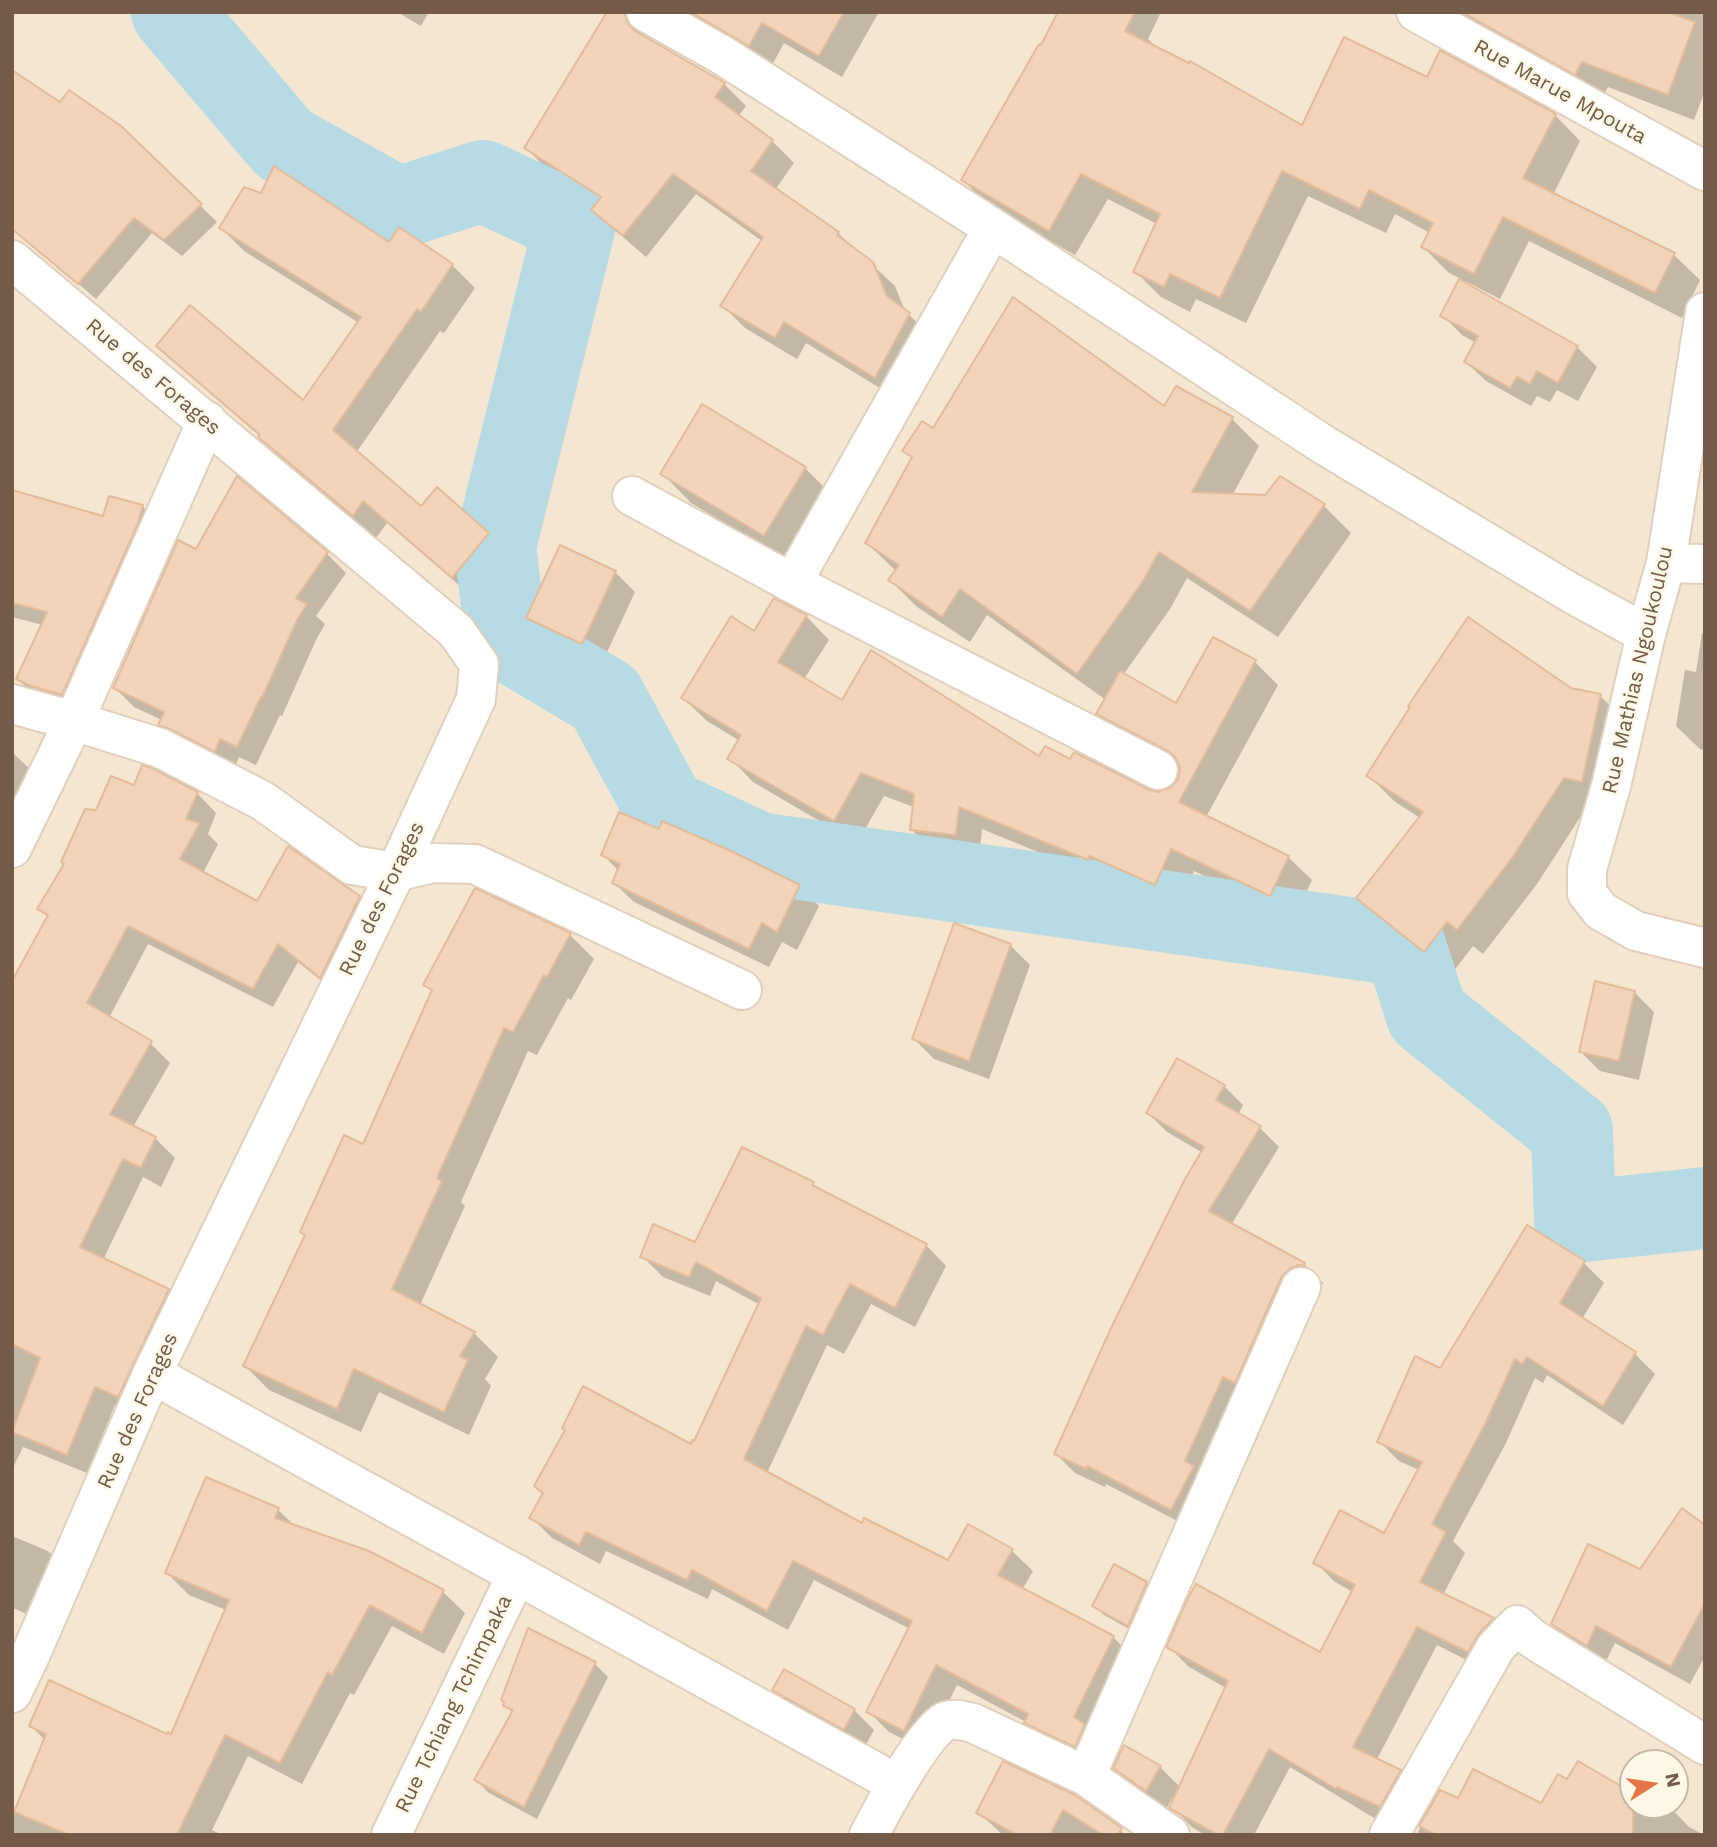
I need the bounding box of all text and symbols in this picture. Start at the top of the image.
street label: Rue Marue Mpouta [1469,34,1651,150]
street label: Rue des Forages [80,313,226,441]
street label: Rue Mathias Ngoukoulou [1597,544,1679,796]
street label: Rue des Forages [334,818,430,980]
street label: Rue des Forages [92,1329,184,1493]
street label: Rue Tchiang Tchimpaka [390,1591,518,1817]
north arrow [1619,1749,1689,1819]
text: N [1660,1771,1686,1789]

